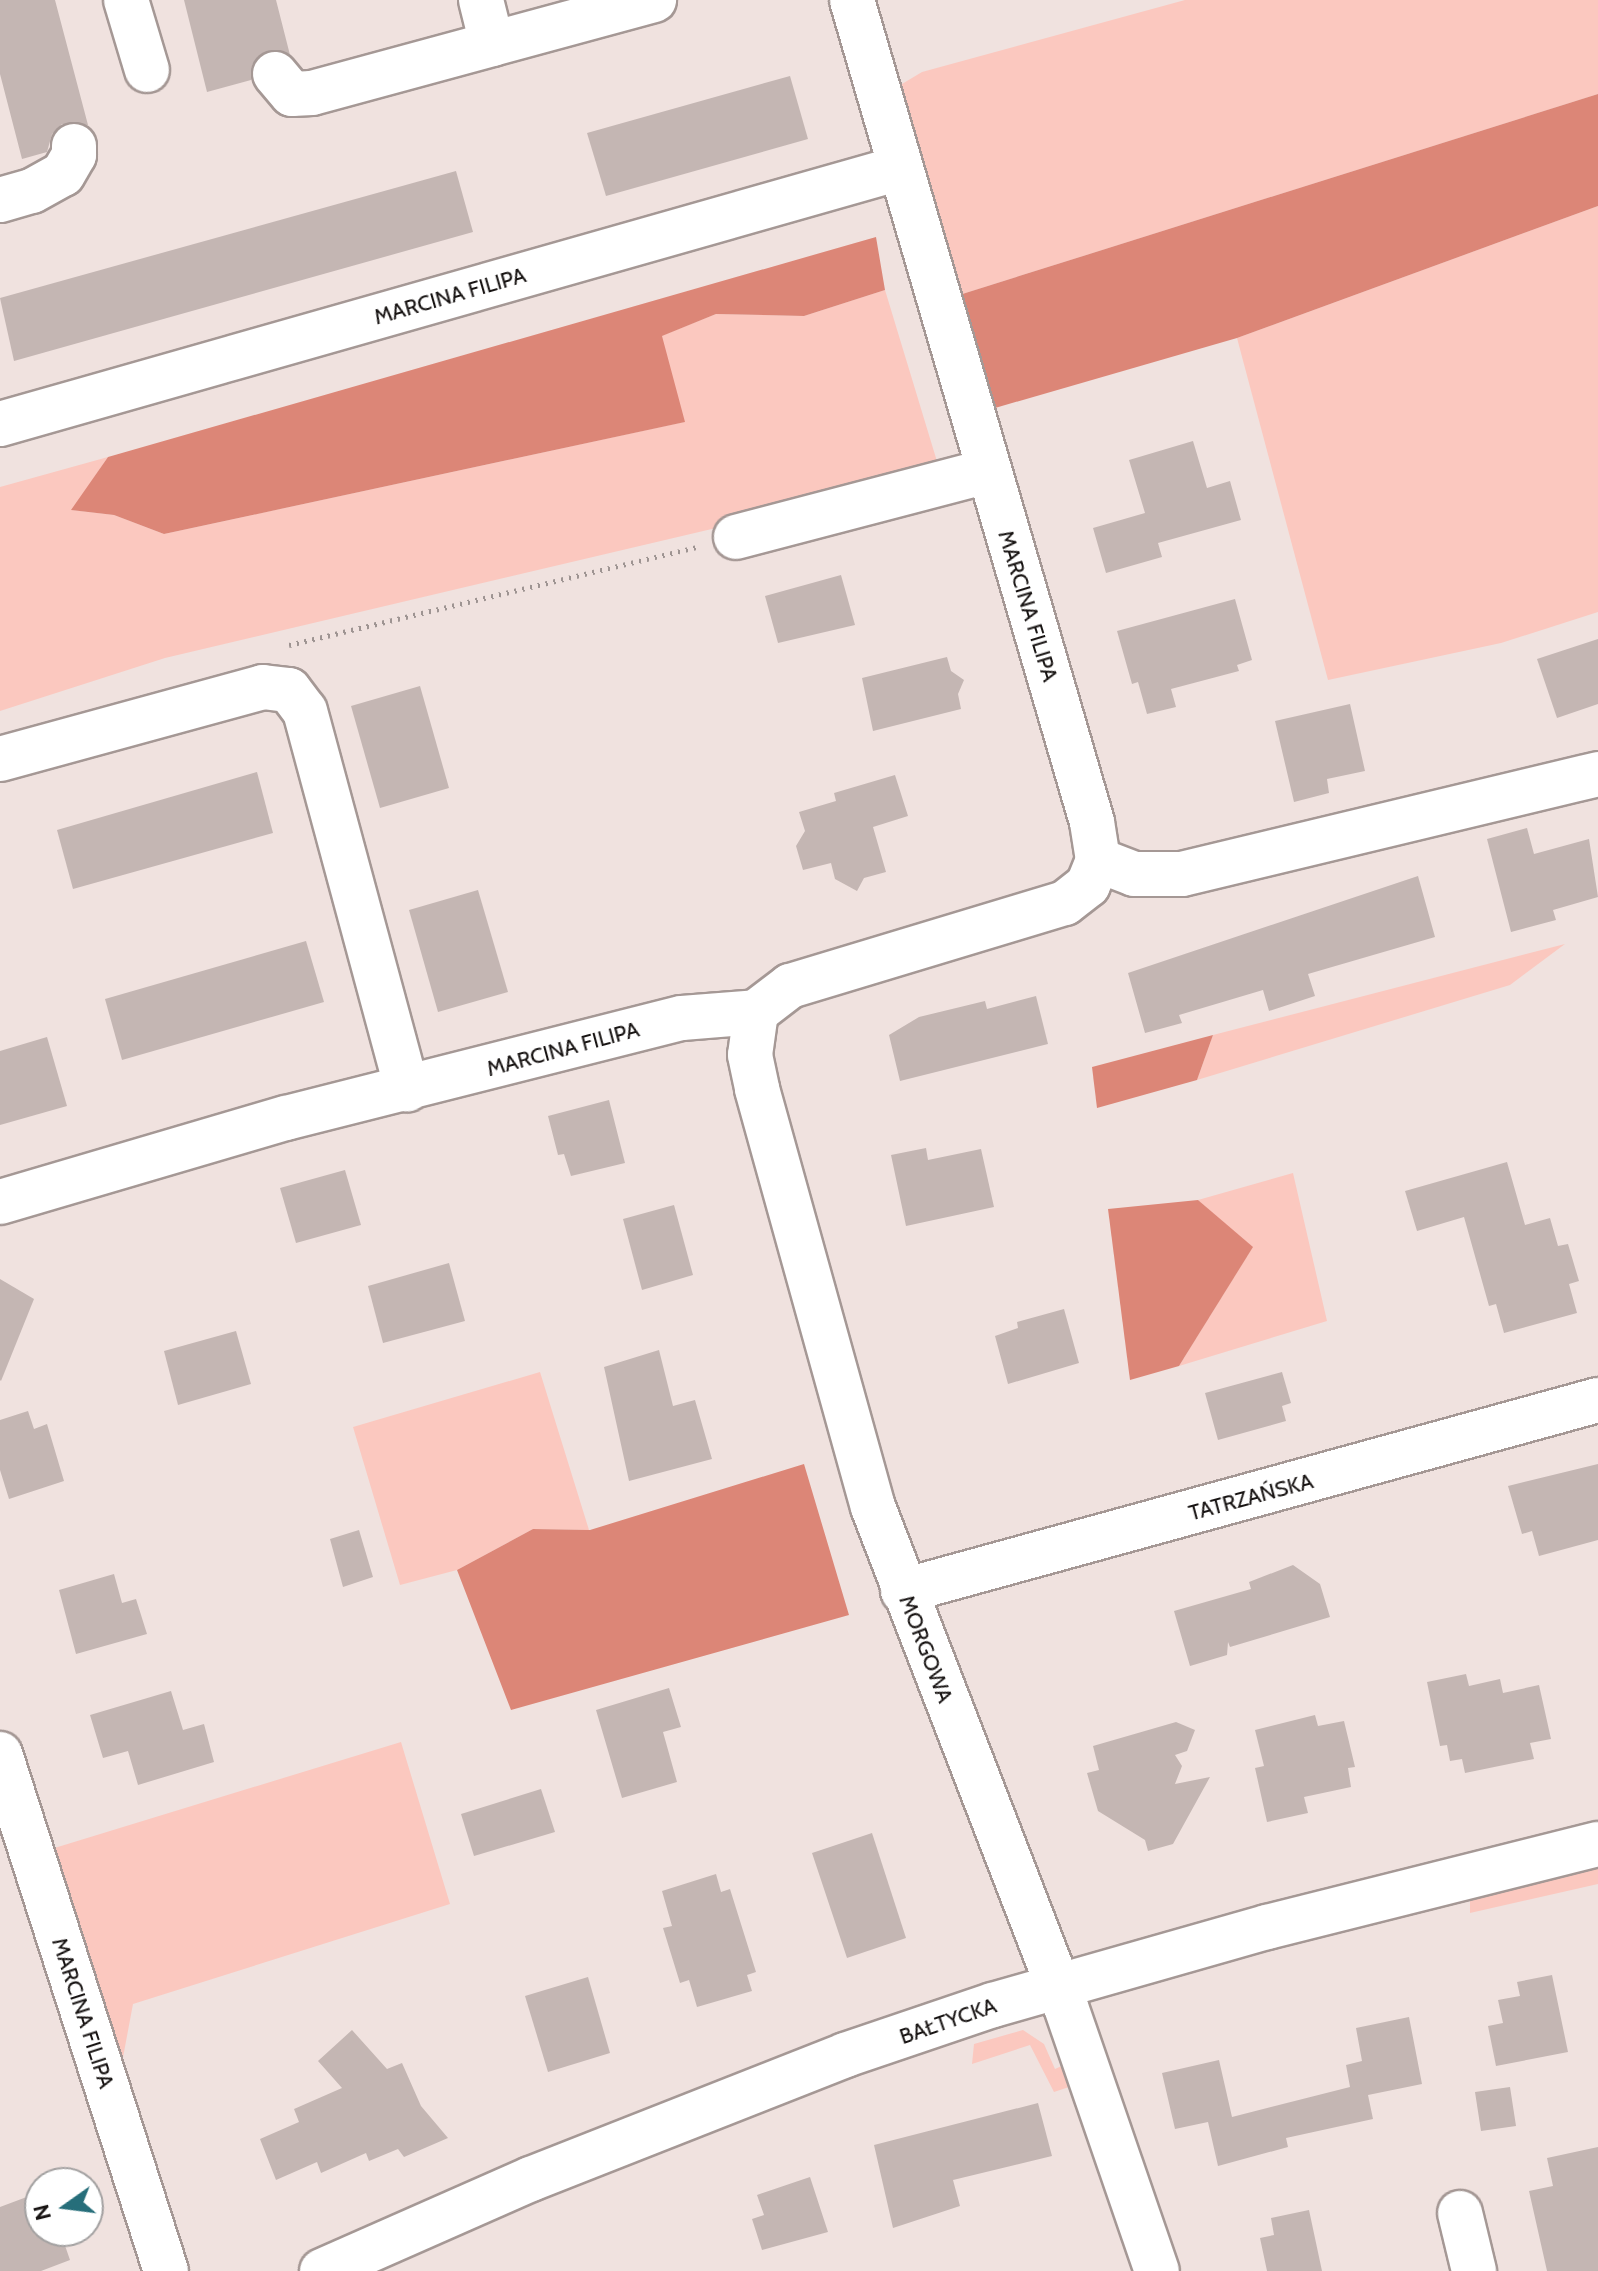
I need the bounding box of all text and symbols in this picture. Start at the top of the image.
street label: MARCINA FILIPA [371,262,529,330]
street label: MARCINA FILIPA [992,527,1064,685]
street label: MARCINA FILIPA [484,1016,642,1082]
street label: TATRZAŃSKA [1186,1468,1316,1526]
street label: MORGOWA [893,1591,959,1707]
street label: MARCINA FILIPA [46,1934,120,2092]
street label: BAŁTYCKA [896,1992,1000,2050]
north arrow [24,2167,104,2247]
text: N [27,2202,57,2223]

